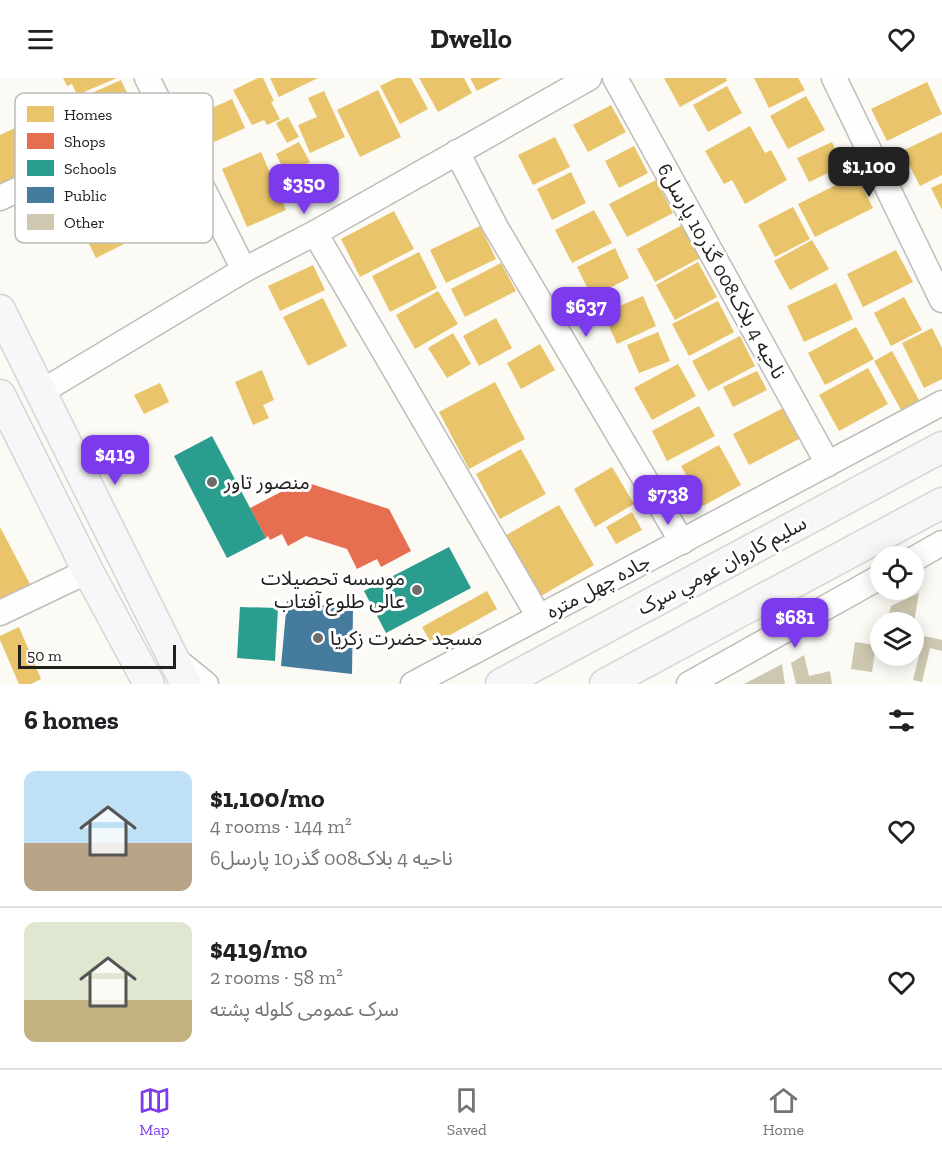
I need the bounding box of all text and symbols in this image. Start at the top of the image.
icon: menu [24,23,57,56]
text: Dwello [430,23,512,55]
icon: heart [885,23,918,56]
legend [15,93,213,243]
text: Homes [64,105,112,124]
text: Shops [64,132,106,151]
pin: $1,100 [820,147,918,198]
text: $1,100 [842,154,896,178]
text: Schools [64,159,117,178]
street label: ناحیه 4 بلاک008 گذر10 پارسل6 [652,159,791,384]
pin: $350 [268,164,340,215]
text: $350 [283,171,325,195]
text: Public [64,186,107,205]
text: Other [64,213,105,232]
pin: $637 [550,287,622,338]
text: $637 [565,294,607,318]
pin: $419 [79,435,151,486]
text: $419 [95,442,135,466]
place label: منصور تاور [223,470,310,494]
marker: منصور تاور [205,475,219,489]
pin: $738 [632,475,704,526]
text: $738 [647,482,689,506]
street label: سلیم کاروان عومي سړک [633,510,812,623]
map controls [870,546,924,666]
button: locate [870,546,924,600]
street label: جاده چهل متره [542,549,654,624]
place label: موسسه تحصیلات عالی طلوع آفتاب [261,566,405,616]
marker: موسسه تحصیلات عالی طلوع آفتاب [410,583,424,597]
pin: $681 [759,598,831,649]
text: $681 [775,605,815,629]
button: layers [870,612,924,666]
place label: مسجد حضرت زکریا [330,626,482,650]
marker: مسجد حضرت زکریا [311,631,325,645]
scale bar [18,642,176,670]
text: 50 m [27,646,62,665]
text: 6 homes [24,704,119,736]
icon: filters [885,704,918,737]
text: $1,100/mo [210,782,325,814]
icon: home [72,795,144,867]
text: 4 rooms · 144 m² [210,814,352,838]
icon: heart [885,815,918,848]
text: ناحیه 4 بلاک008 گذر10 پارسل6 [210,846,453,870]
text: $419/mo [210,933,307,965]
icon: home [72,946,144,1018]
text: 2 rooms · 58 m² [210,965,343,989]
icon: heart [885,966,918,999]
text: سرک عمومی کلوله پشته [210,997,399,1021]
tab: Map [138,1084,171,1139]
tab: Saved [447,1084,487,1139]
tab: Home [763,1084,804,1139]

